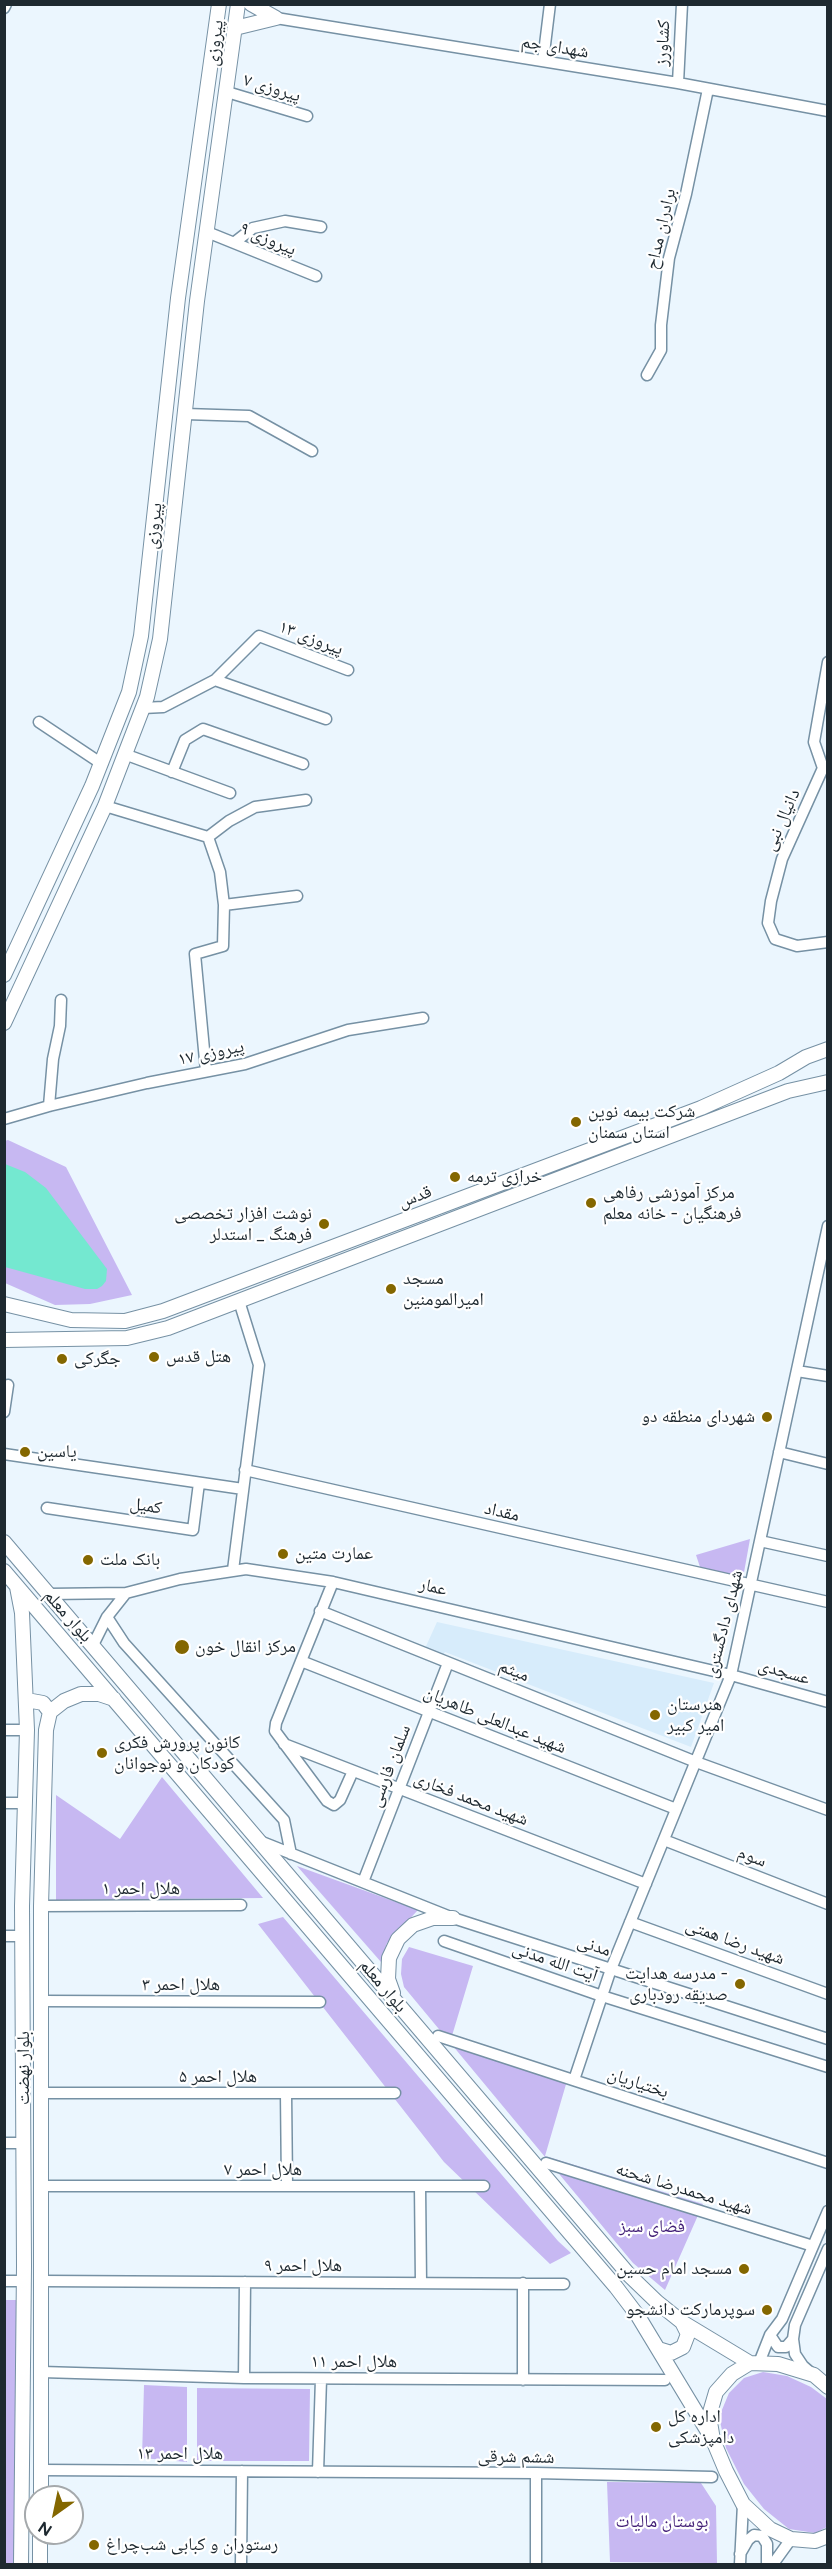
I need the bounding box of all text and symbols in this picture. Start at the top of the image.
street label: پیروزی [201,19,229,67]
street label: کشاورز [651,19,675,67]
street label: شهدای جم [520,31,590,63]
street label: پیروزی ۷ [241,69,303,107]
street label: برادران مداح [641,186,681,272]
street label: پیروزی ۹ [237,218,299,260]
street label: پیروزی [141,502,167,550]
street label: پیروزی ۱۳ [276,616,346,660]
street label: دانیال نبی [759,786,805,854]
street label: پیروزی ۱۷ [176,1035,246,1071]
place label: شرکت بیمه نوین استان سمنان [588,1101,695,1144]
marker: شرکت بیمه نوین استان سمنان [569,1115,583,1129]
place label: خرازی ترمه [467,1166,542,1188]
marker: خرازی ترمه [448,1170,462,1184]
street label: قدس [395,1181,435,1213]
place label: مرکز آموزشی رفاهی فرهنگیان - خانه معلم [603,1182,742,1224]
marker: مرکز آموزشی رفاهی فرهنگیان - خانه معلم [584,1196,598,1210]
place label: نوشت افزار تخصصی فرهنگ _ استدلر [174,1203,312,1246]
marker: نوشت افزار تخصصی فرهنگ _ استدلر [317,1217,331,1231]
place label: مسجد امیرالمومنین [403,1268,484,1310]
marker: مسجد امیرالمومنین [384,1282,398,1296]
place label: هتل قدس [166,1346,231,1368]
place label: جگرکی [74,1348,121,1370]
marker: هتل قدس [147,1350,161,1364]
marker: جگرکی [55,1352,69,1366]
place label: شهردای منطقه دو [642,1406,755,1428]
marker: شهردای منطقه دو [760,1410,774,1424]
place label: یاسین [37,1441,77,1463]
marker: یاسین [18,1445,32,1459]
street label: کمیل [128,1493,164,1519]
street label: مقداد [482,1497,522,1527]
place label: عمارت متین [295,1543,373,1565]
marker: عمارت متین [276,1547,290,1561]
place label: بانک ملت [100,1549,160,1571]
marker: بانک ملت [81,1553,95,1567]
street label: شهدای دادگستری [700,1568,748,1680]
street label: عمار [417,1573,449,1601]
street label: بلوار معلم [39,1585,97,1647]
place label: مرکز انقال خون [195,1636,296,1658]
marker: مرکز انقال خون [173,1638,191,1656]
street label: عسجدی [756,1654,812,1690]
street label: میثم [496,1655,532,1687]
street label: شهید عبدالعلی طاهریان [421,1682,569,1758]
place label: هنرستان امیر کبیر [667,1694,724,1736]
marker: هنرستان امیر کبیر [648,1708,662,1722]
street label: سلمان فارسی [364,1722,416,1810]
place label: کانون پرورش فکری کودکان و نوجوانان [114,1732,240,1774]
marker: کانون پرورش فکری کودکان و نوجوانان [95,1746,109,1760]
street label: شهید محمد فخاری [411,1767,531,1831]
street label: سوم [735,1842,769,1872]
street label: هلال احمر ۱ [102,1878,180,1900]
street label: شهید رضا همتی [683,1914,787,1970]
street label: مدنی [574,1930,614,1962]
street label: آیت الله مدنی [510,1937,600,1987]
street label: بلوار معلم [354,1955,412,2017]
place label: مدرسه هدایت - صدیقه رودباری [625,1963,728,2006]
street label: هلال احمر ۳ [142,1974,220,1996]
marker: مدرسه هدایت - صدیقه رودباری [733,1977,747,1991]
street label: بلوار نهضت [13,2031,35,2105]
street label: بختیاریان [605,2063,671,2103]
street label: هلال احمر ۵ [179,2066,257,2088]
street label: شهید محمدرضا شحنه [613,2158,755,2220]
street label: هلال احمر ۷ [224,2159,302,2181]
park label: فضای سبز [619,2216,685,2238]
street label: هلال احمر ۹ [264,2255,342,2277]
place label: مسجد امام حسین [616,2258,732,2280]
marker: مسجد امام حسین [737,2262,751,2276]
place label: سوپرمارکت دانشجو [626,2299,755,2321]
marker: سوپرمارکت دانشجو [760,2303,774,2317]
street label: هلال احمر ۱۱ [311,2351,397,2373]
place label: اداره کل دامپزشکی [668,2406,734,2448]
marker: اداره کل دامپزشکی [649,2420,663,2434]
street label: هلال احمر ۱۳ [137,2443,223,2465]
street label: ششم شرقی [477,2446,555,2468]
north arrow [24,2485,84,2545]
park label: بوستان مالیات [616,2511,708,2533]
text: N [35,2518,55,2540]
place label: رستوران و کبابی شب‌چراغ [106,2534,278,2556]
marker: رستوران و کبابی شب‌چراغ [87,2538,101,2552]

